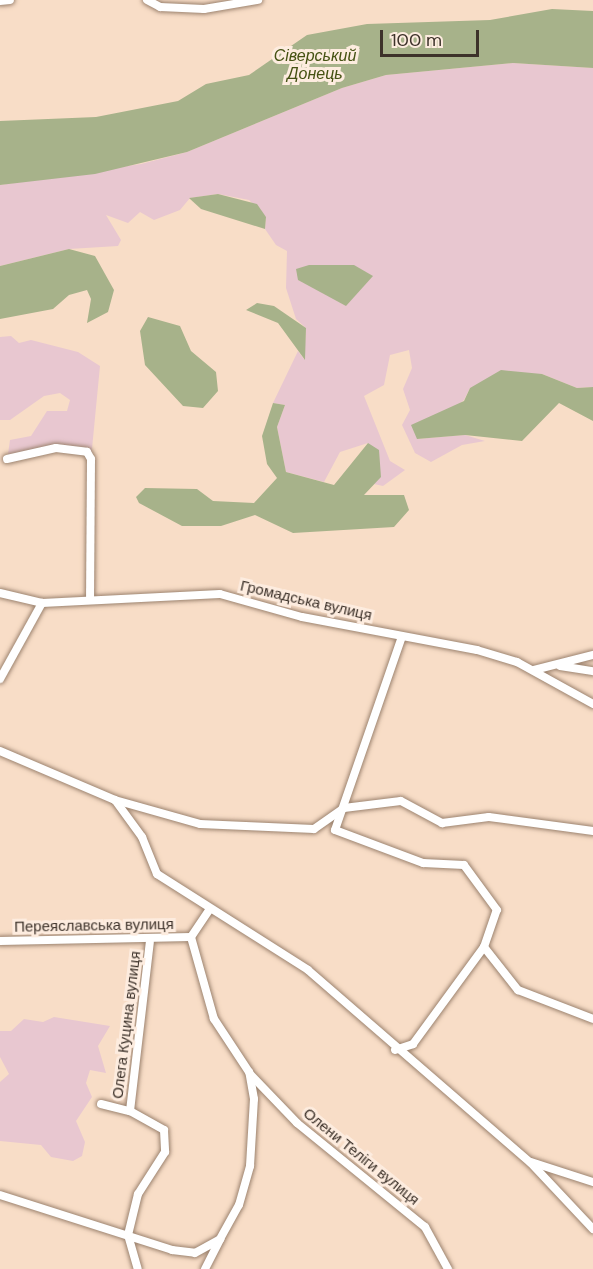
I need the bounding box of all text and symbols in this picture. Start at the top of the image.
scale bar [383,18,482,56]
text: 100 m [391,28,442,52]
water label: Сіверський Донець [274,46,356,84]
street label: Громадська вулиця [238,577,374,625]
street label: Переяславська вулиця [14,916,174,936]
street label: Олега Куцина вулиця [109,950,145,1100]
street label: Олени Теліги вулиця [299,1105,423,1209]

